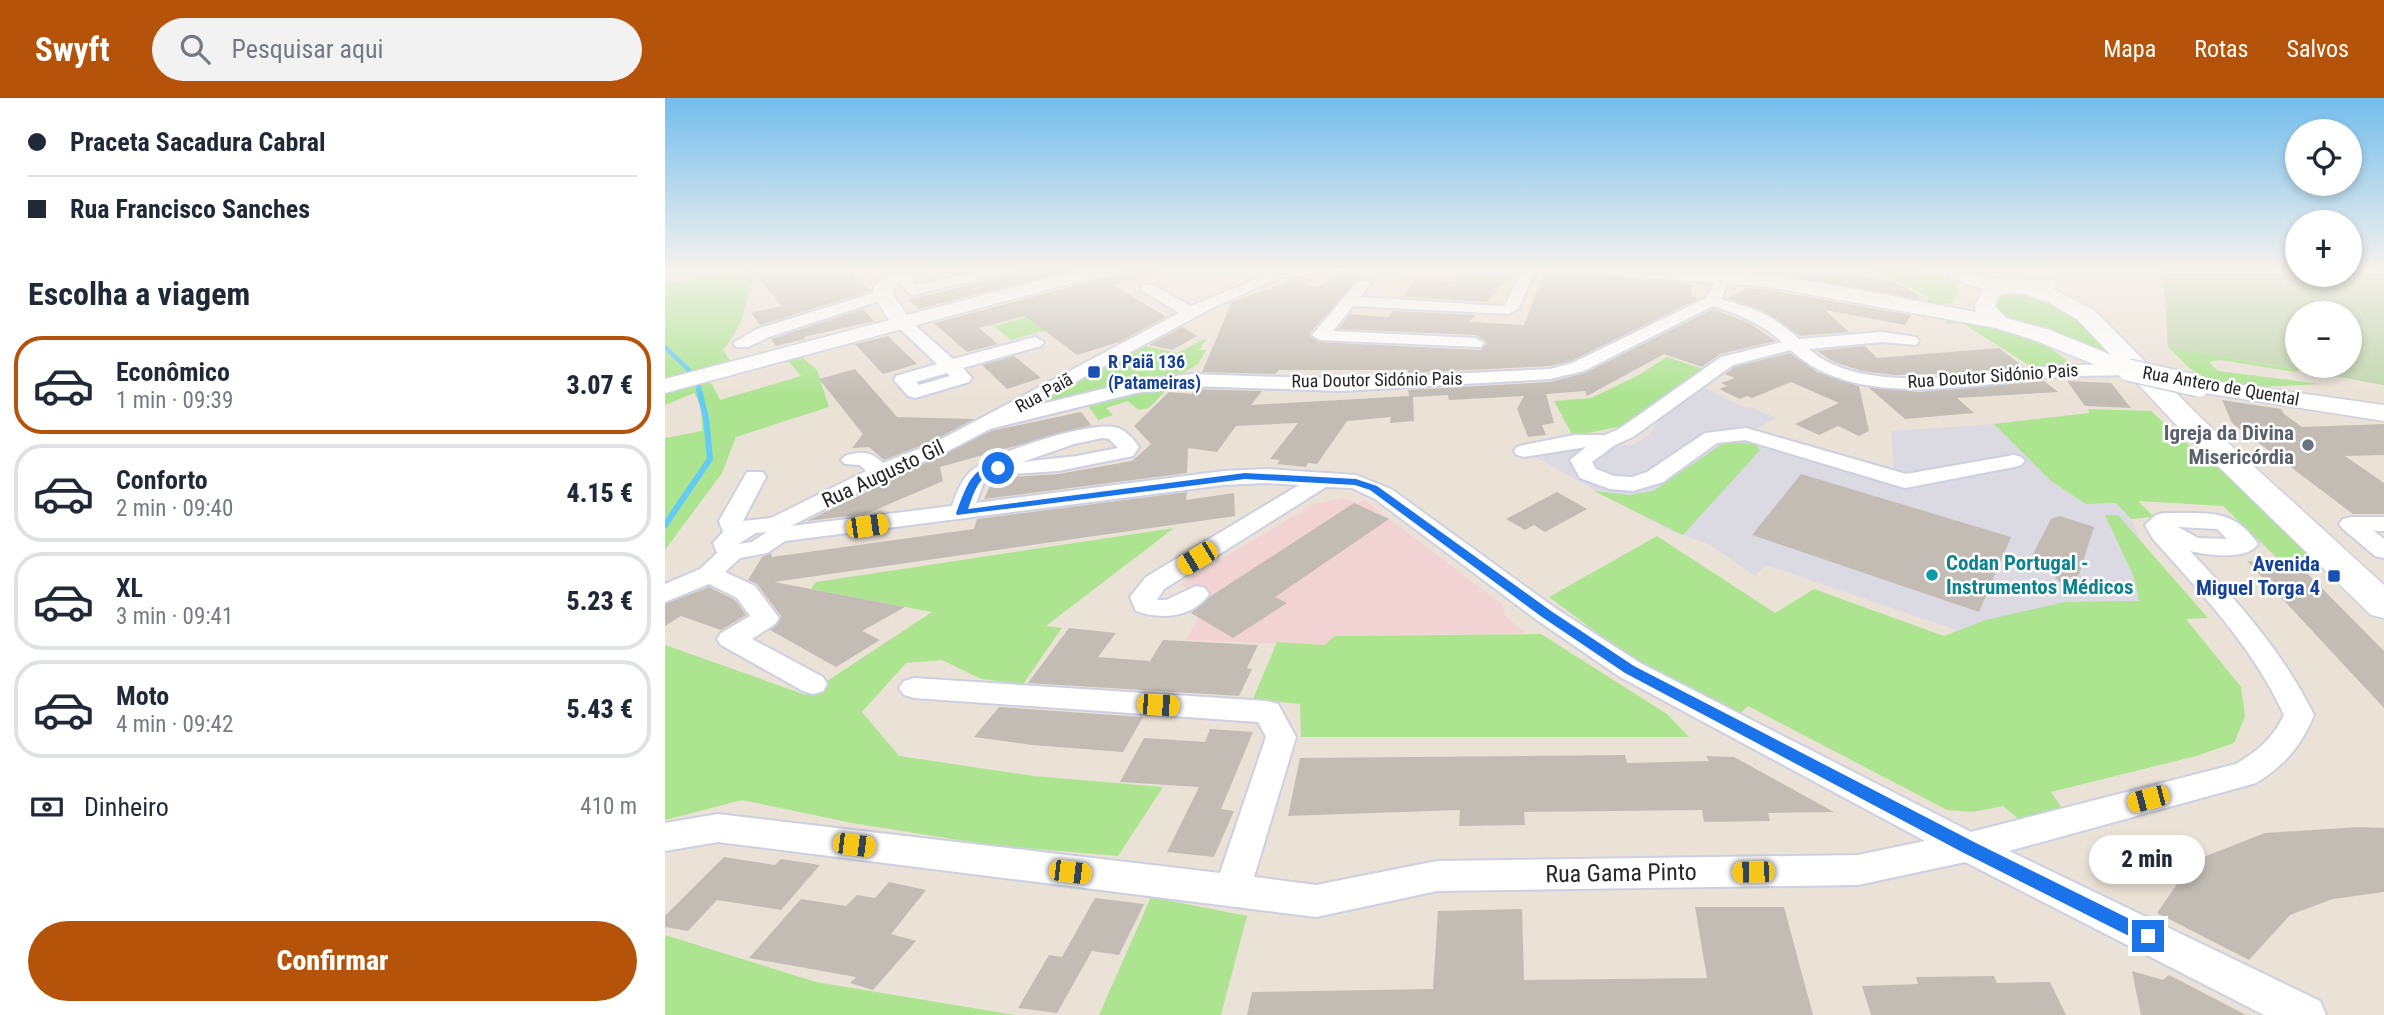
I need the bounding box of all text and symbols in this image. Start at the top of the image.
search box [152,18,642,81]
text: Swyft [35,30,110,69]
icon: search [176,30,214,68]
text: Pesquisar aqui [232,34,384,64]
text: Mapa [2103,35,2156,63]
text: Rotas [2194,35,2248,63]
text: Salvos [2286,35,2349,63]
map controls [2285,119,2362,378]
button: locate [2285,119,2362,196]
text: Praceta Sacadura Cabral [70,127,325,157]
text: Rua Francisco Sanches [70,194,310,224]
button: + [2285,210,2362,287]
text: Escolha a viagem [28,275,250,313]
button: − [2285,301,2362,378]
place label: R Paiã 136 (Patameiras) [1108,351,1201,394]
icon: car [32,354,95,417]
text: Econômico [116,357,230,387]
street label: Rua Doutor Sidónio Pais [1907,359,2079,392]
street label: Rua Antero de Quental [2141,361,2301,410]
marker: R Paiã 136 (Patameiras) [1086,364,1102,380]
street label: Rua Paiã [1011,368,1076,417]
street label: Rua Doutor Sidónio Pais [1291,368,1463,391]
text: 3.07 € [566,370,633,400]
text: 1 min · 09:39 [116,387,233,414]
place label: Igreja da Divina Misericórdia [2164,421,2294,469]
street label: Rua Augusto Gil [818,435,948,513]
marker: Igreja da Divina Misericórdia [2300,437,2316,453]
route start [982,452,1014,484]
icon: car [32,462,95,525]
text: Conforto [116,465,208,495]
text: 4.15 € [566,478,633,508]
text: 2 min · 09:40 [116,495,233,522]
car [845,513,890,539]
car [1174,538,1221,578]
place label: Codan Portugal - Instrumentos Médicos [1946,551,2134,599]
place label: Avenida Miguel Torga 4 [2196,552,2320,600]
marker: Codan Portugal - Instrumentos Médicos [1924,567,1940,583]
marker: Avenida Miguel Torga 4 [2326,568,2342,584]
icon: car [32,570,95,633]
text: XL [116,573,143,603]
text: 5.23 € [566,586,633,616]
text: 3 min · 09:41 [116,603,233,630]
icon: car [32,678,95,741]
text: Moto [116,681,169,711]
car [1137,693,1180,717]
text: 5.43 € [566,694,633,724]
text: 4 min · 09:42 [116,711,233,738]
car [2125,783,2172,815]
icon: cash [28,788,66,826]
text: Dinheiro [84,792,169,822]
text: 410 m [580,793,637,820]
car [832,832,877,858]
callout: 2 min [2090,834,2206,884]
text: 2 min [2121,846,2173,873]
street label: Rua Gama Pinto [1545,858,1697,888]
car [1048,859,1093,885]
car [1732,861,1775,883]
route end [2132,920,2164,952]
button: Confirmar [28,921,637,1001]

